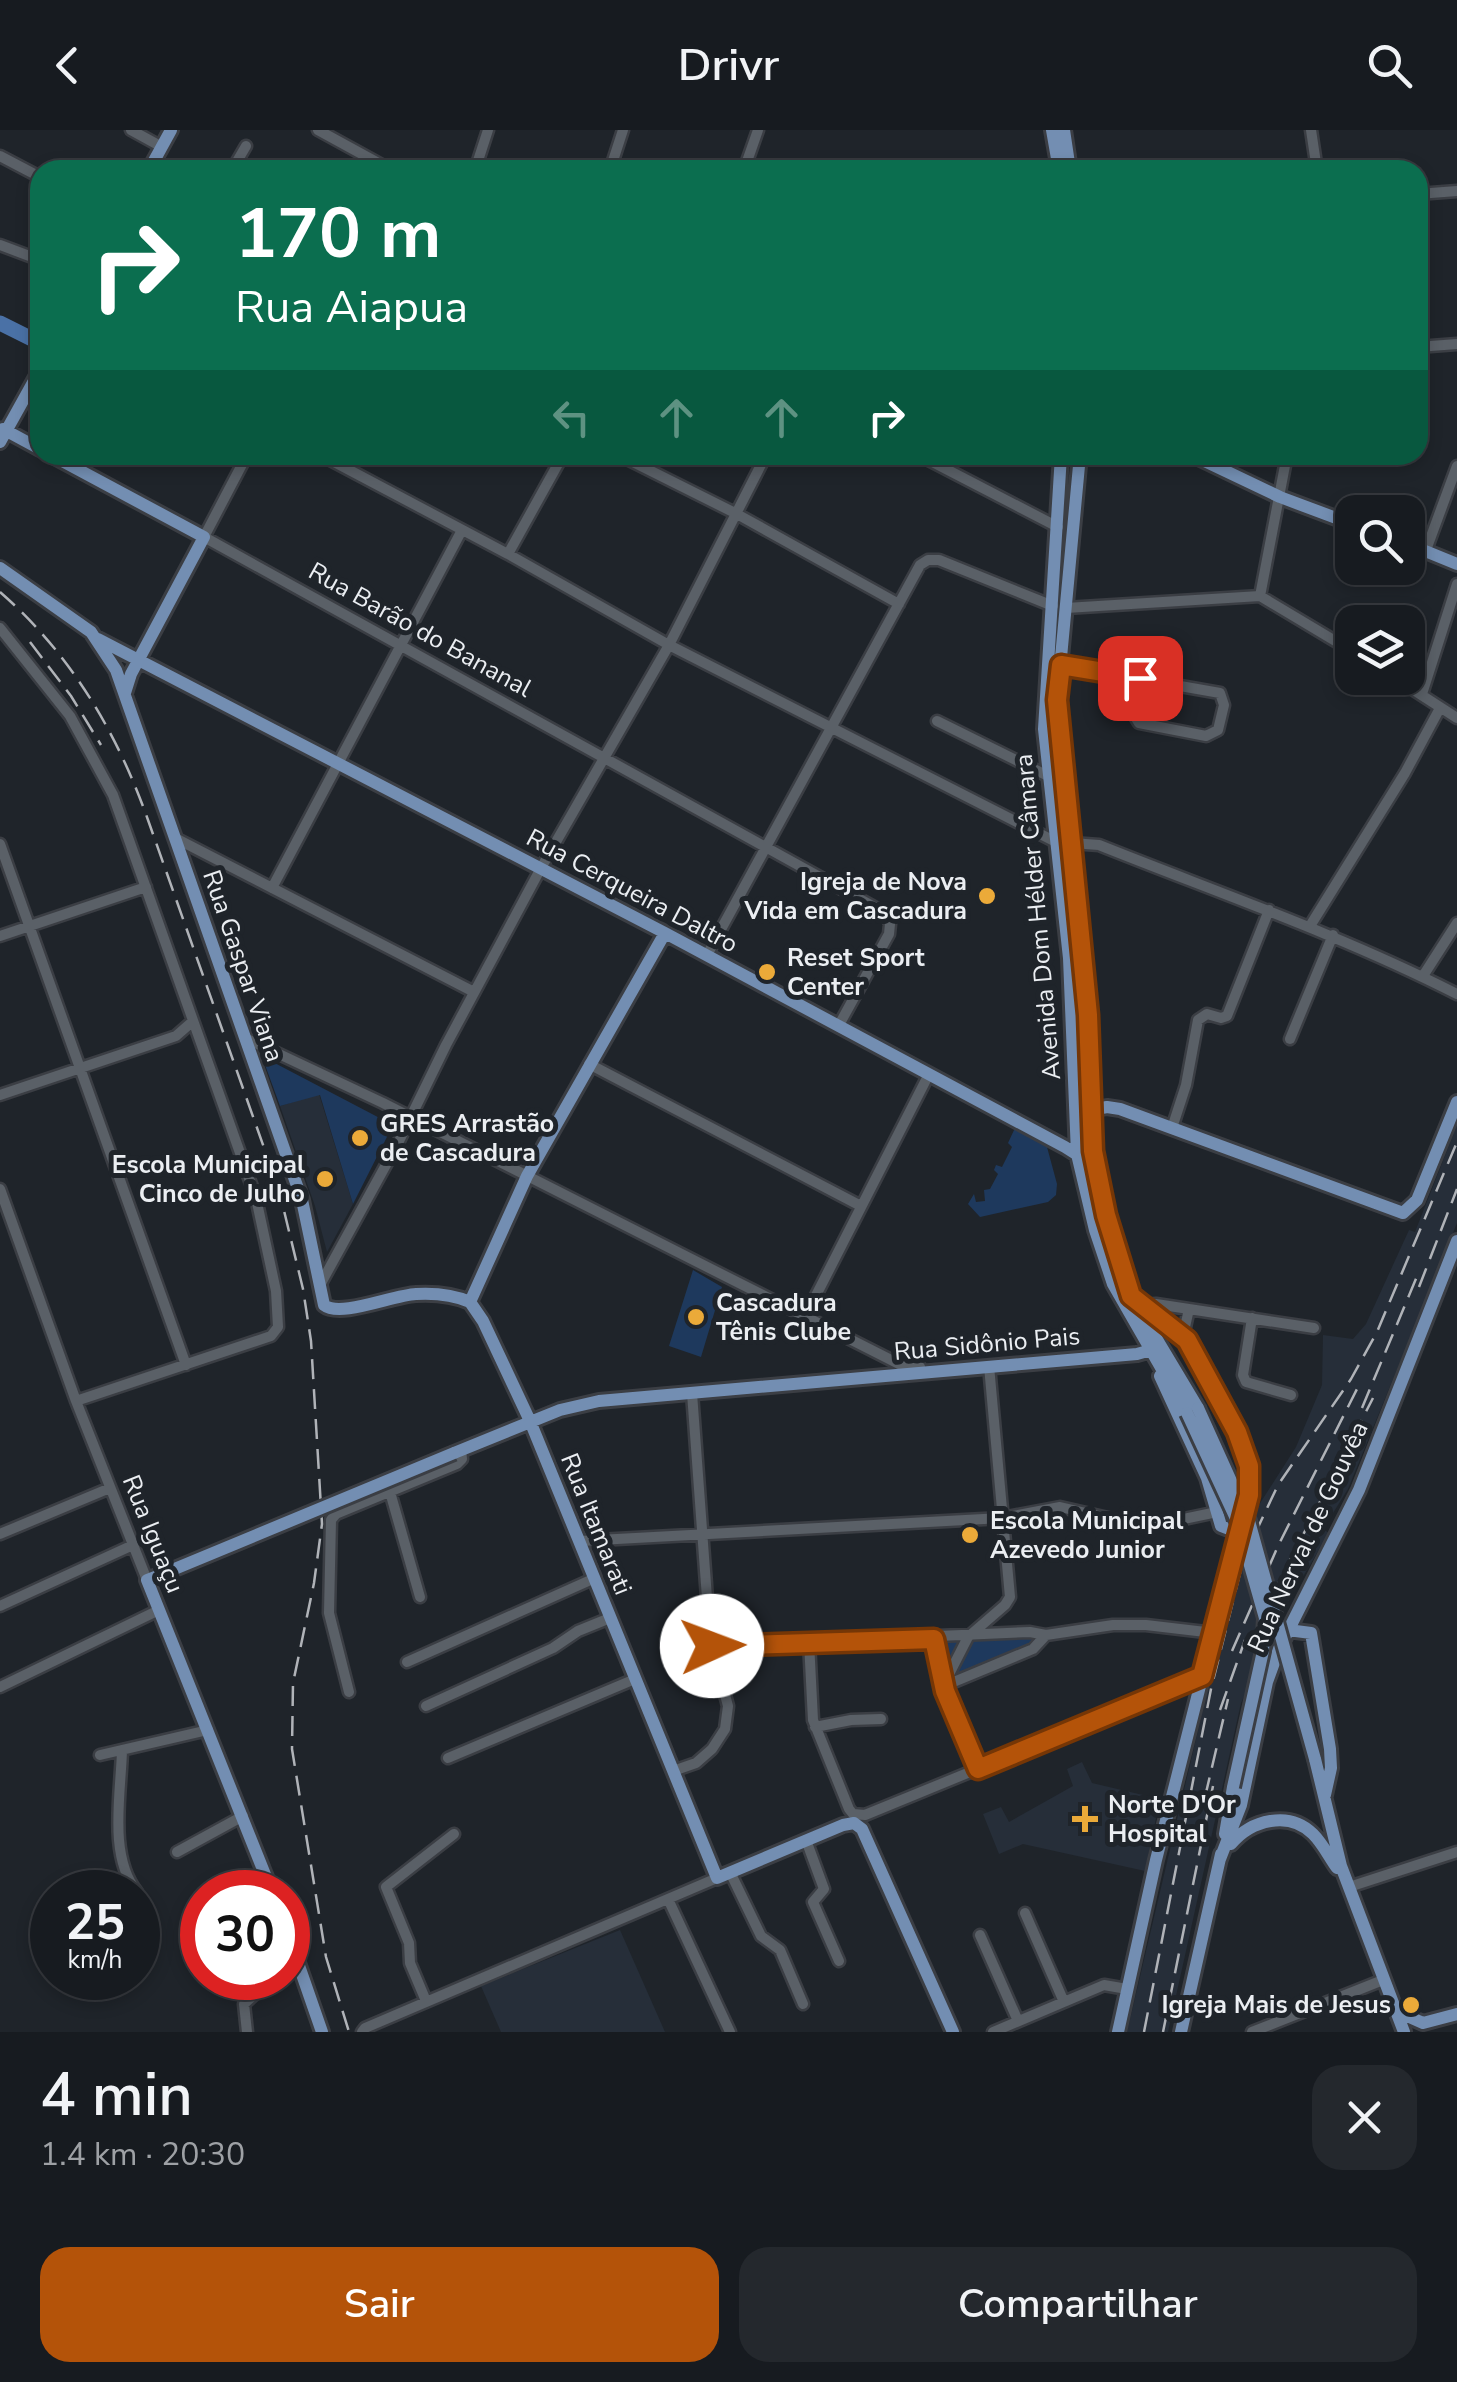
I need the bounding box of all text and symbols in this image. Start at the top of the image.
text: Drivr [678,35,779,96]
icon: back [40,38,95,93]
icon: search [1362,38,1417,93]
text: 170 m [235,186,441,282]
icon: right [70,200,200,330]
text: Rua Aiapua [235,277,468,338]
icon: left [544,390,599,445]
icon: ahead [649,390,704,445]
icon: ahead [754,390,809,445]
icon: right [859,390,914,445]
map controls [1335,495,1425,695]
button: search [1335,495,1425,585]
street label: Rua Barão do Bananal [302,554,538,706]
button: layers [1335,605,1425,695]
pin [1098,636,1183,721]
icon: arrive [1113,651,1168,706]
street label: Avenida Dom Hélder Câmara [1007,752,1069,1082]
street label: Rua Cerqueira Daltro [520,821,744,961]
place label: Igreja de Nova Vida em Cascadura [744,865,967,928]
street label: Rua Gaspar Viana [194,866,292,1066]
marker: Igreja de Nova Vida em Cascadura [976,885,998,907]
place label: Reset Sport Center [787,941,925,1004]
marker: Reset Sport Center [756,961,778,983]
place label: GRES Arrastão de Cascadura [380,1107,554,1170]
marker: GRES Arrastão de Cascadura [349,1127,371,1149]
place label: Escola Municipal Cinco de Julho [112,1148,305,1211]
marker: Escola Municipal Cinco de Julho [314,1168,336,1190]
place label: Cascadura Tênis Clube [716,1286,851,1349]
marker: Cascadura Tênis Clube [685,1306,707,1328]
street label: Rua Sidônio Pais [893,1319,1081,1369]
street label: Rua Nerval de Gouvêa [1240,1416,1376,1658]
street label: Rua Itamarati [552,1448,640,1600]
street label: Rua Iguaçu [114,1470,192,1598]
place label: Escola Municipal Azevedo Junior [990,1504,1183,1567]
marker: Escola Municipal Azevedo Junior [959,1524,981,1546]
position arrow [660,1594,764,1698]
place label: Norte D'Or Hospital [1108,1788,1236,1851]
marker: Norte D'Or Hospital [1072,1806,1098,1832]
speed limit sign: 30 [180,1870,310,2000]
text: 25 [65,1888,125,1957]
text: km/h [67,1943,123,1977]
place label: Igreja Mais de Jesus [1162,1988,1391,2022]
marker: Igreja Mais de Jesus [1400,1994,1422,2016]
text: 4 min [40,2054,193,2136]
button: close [1312,2065,1417,2170]
text: 1.4 km · 20:30 [40,2133,245,2176]
button: Sair [40,2247,719,2362]
button: Compartilhar [739,2247,1417,2362]

